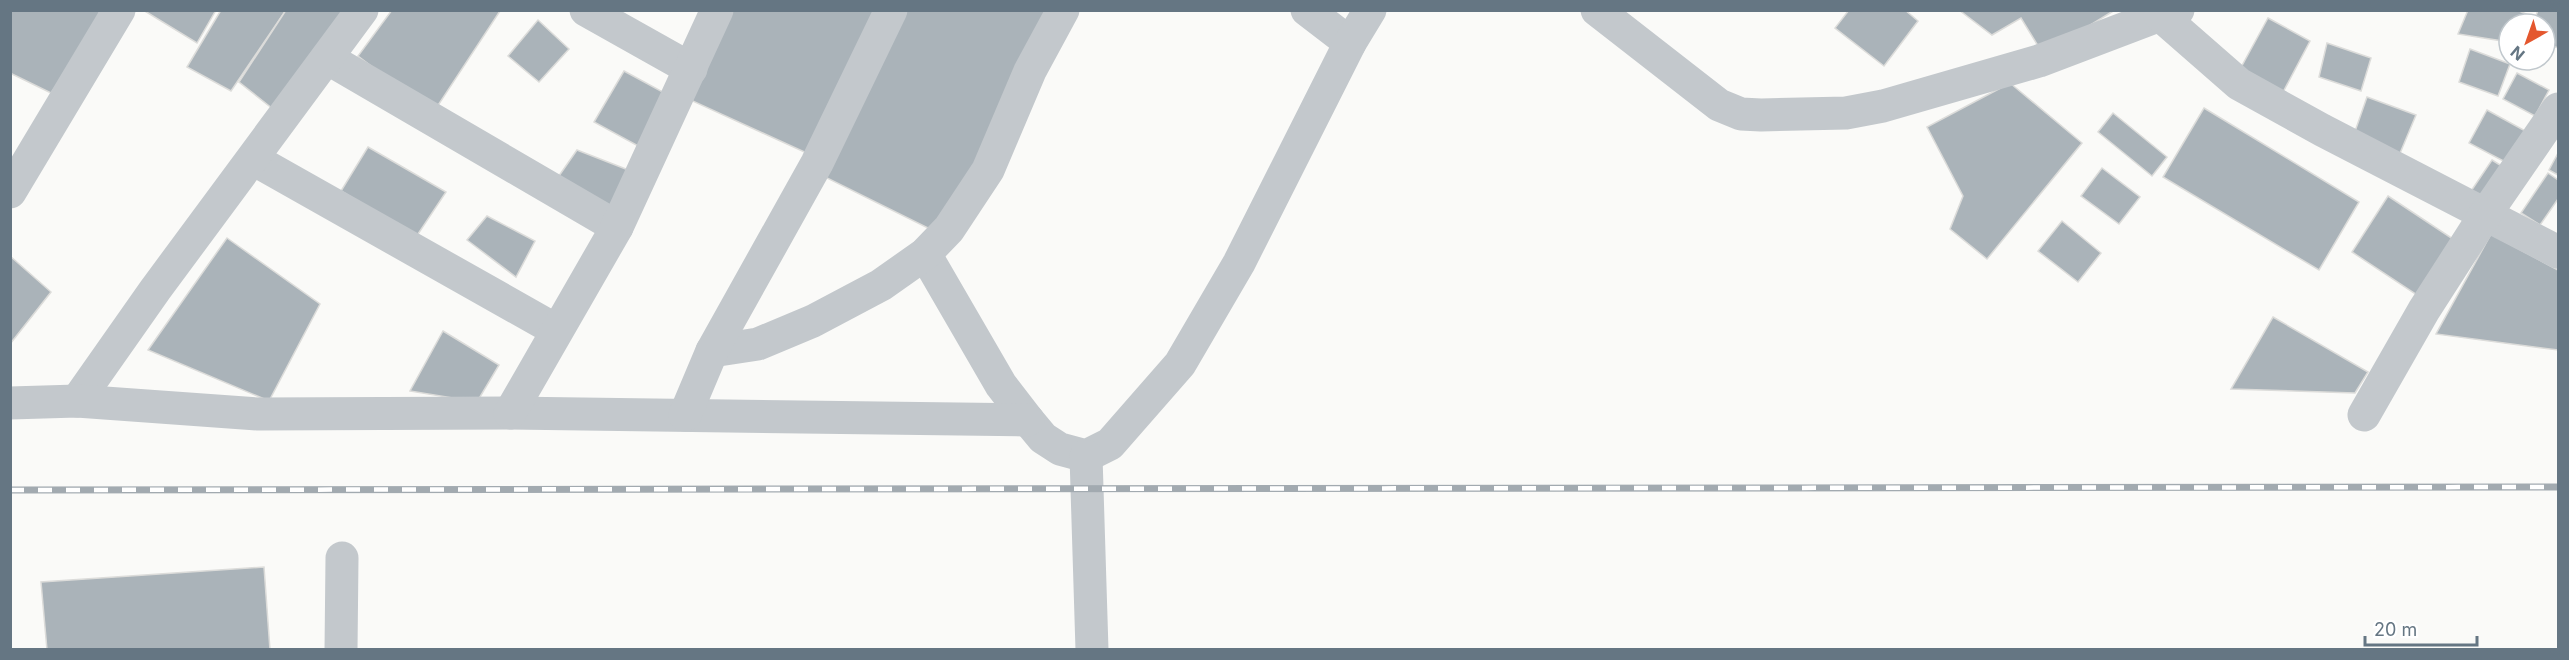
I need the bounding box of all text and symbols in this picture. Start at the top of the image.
north arrow [2497,12,2557,72]
text: N [2506,42,2528,65]
scale bar [2365,609,2478,647]
text: 20 m [2374,619,2417,640]

